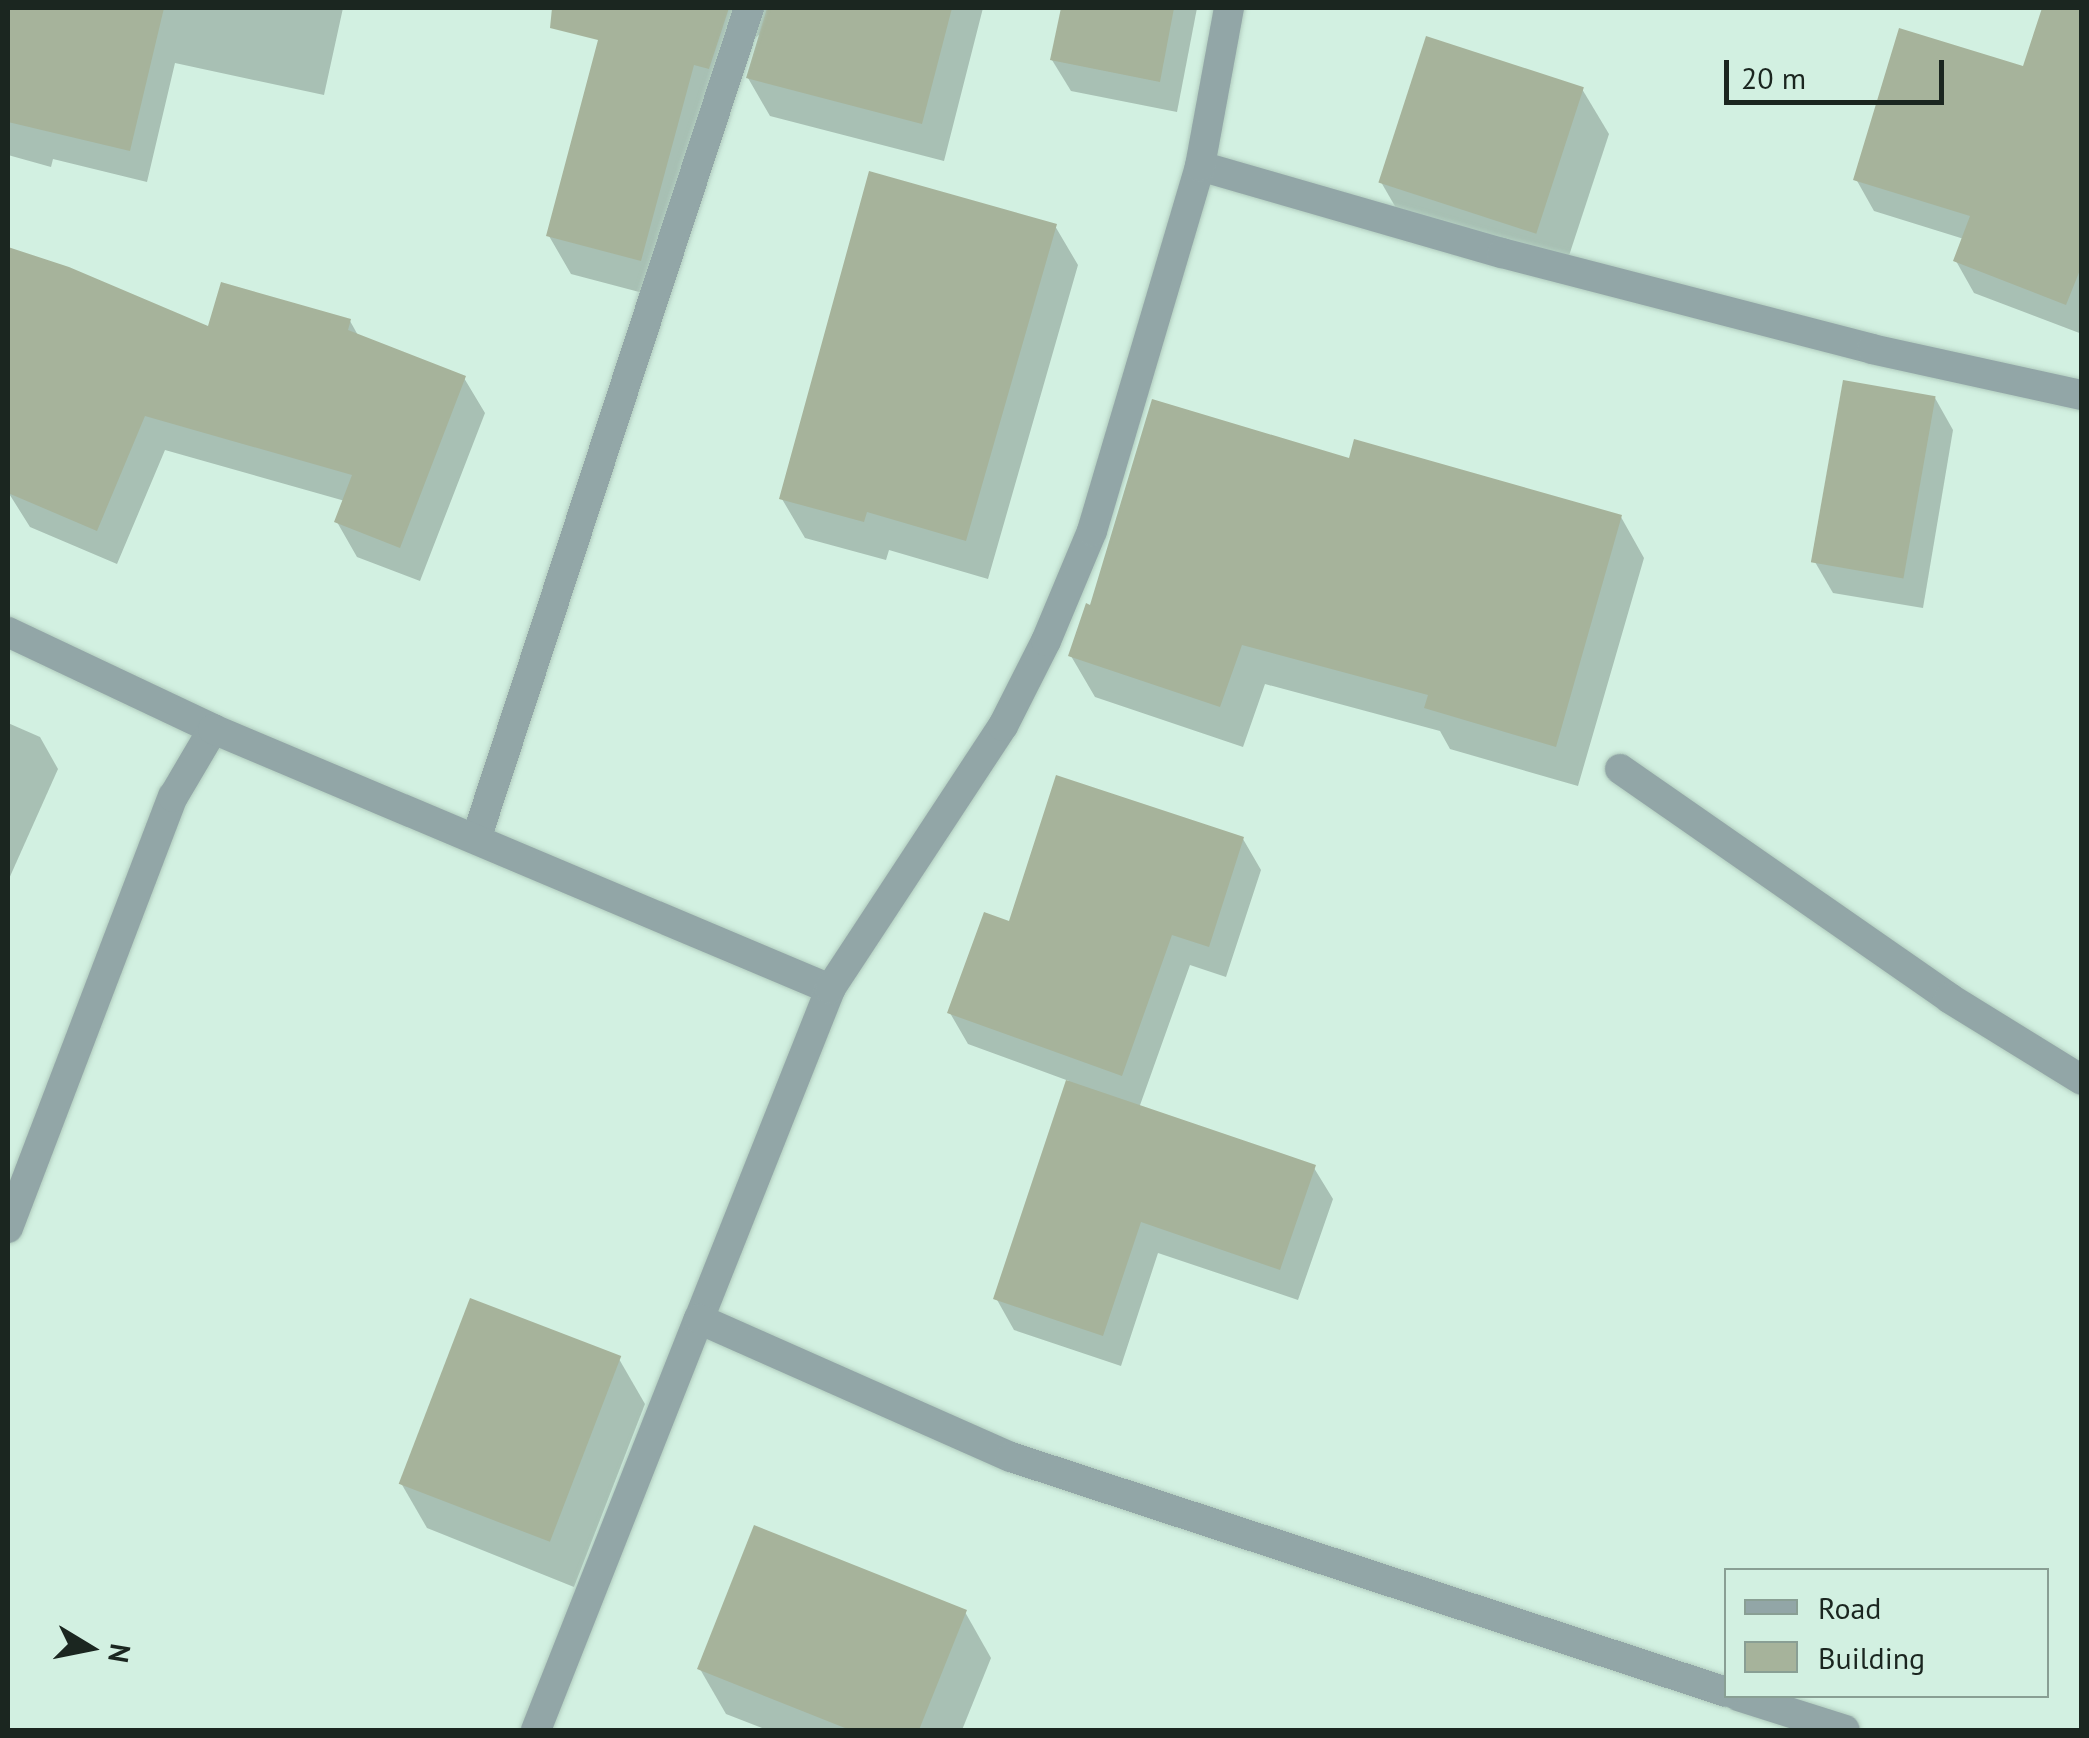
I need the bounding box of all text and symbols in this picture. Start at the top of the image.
scale bar [1729,40,1949,102]
text: 20 m [1741,58,1806,97]
legend [1724,1568,2049,1698]
text: Road [1818,1588,1882,1627]
north arrow [40,1598,140,1698]
text: Building [1818,1638,1925,1677]
text: N [100,1641,140,1666]

